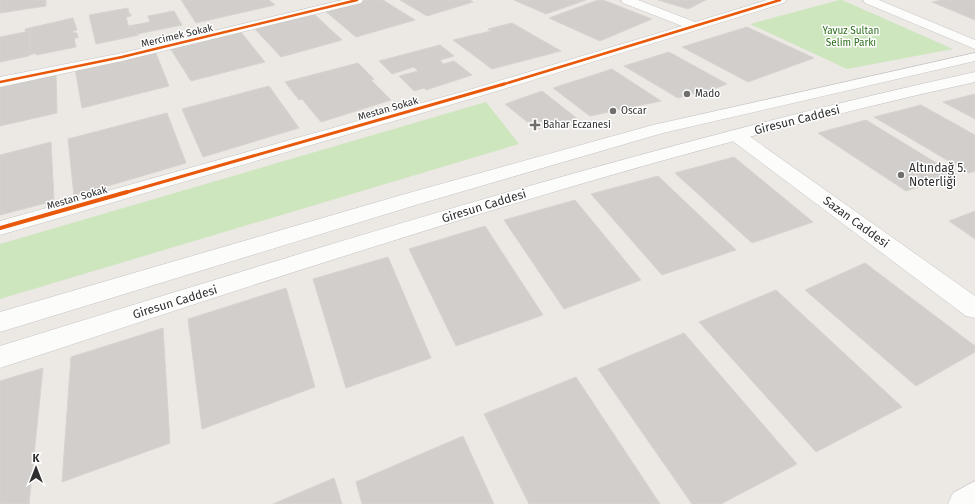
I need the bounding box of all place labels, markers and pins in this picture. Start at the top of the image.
place label: Mado [695,88,720,100]
marker: Mado [682,89,692,99]
place label: Oscar [621,105,647,117]
marker: Oscar [608,106,618,116]
place label: Bahar Eczanesi [543,119,611,131]
marker: Bahar Eczanesi [530,120,540,130]
place label: Altındağ 5. Noterliği [909,161,966,189]
marker: Altındağ 5. Noterliği [896,170,906,180]

